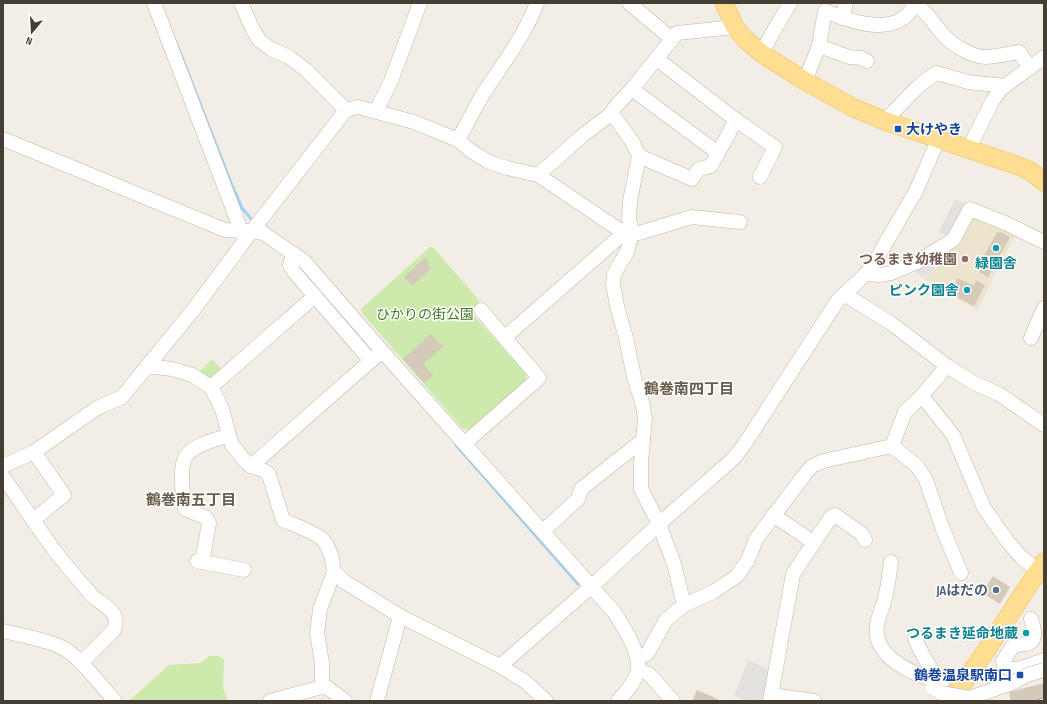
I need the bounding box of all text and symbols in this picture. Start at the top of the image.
north arrow [12,12,52,52]
text: N [24,34,34,48]
place label: 大けやき [906,121,962,138]
marker: 大けやき [893,124,903,134]
marker: 緑園舎 [991,243,1001,253]
place label: つるまき幼稚園 [859,251,957,268]
marker: つるまき幼稚園 [960,254,970,264]
place label: 緑園舎 [975,255,1017,272]
place label: ピンク園舎 [889,282,959,299]
marker: ピンク園舎 [962,285,972,295]
park label: ひかりの街公園 [376,306,474,323]
district label: 鶴巻南四丁目 [644,380,734,399]
district label: 鶴巻南五丁目 [146,491,236,510]
place label: JAはだの [935,582,988,599]
marker: JAはだの [991,585,1001,595]
place label: つるまき延命地蔵 [906,625,1018,642]
marker: つるまき延命地蔵 [1021,628,1031,638]
place label: 鶴巻温泉駅南口 [914,667,1012,684]
marker: 鶴巻温泉駅南口 [1015,670,1025,680]

